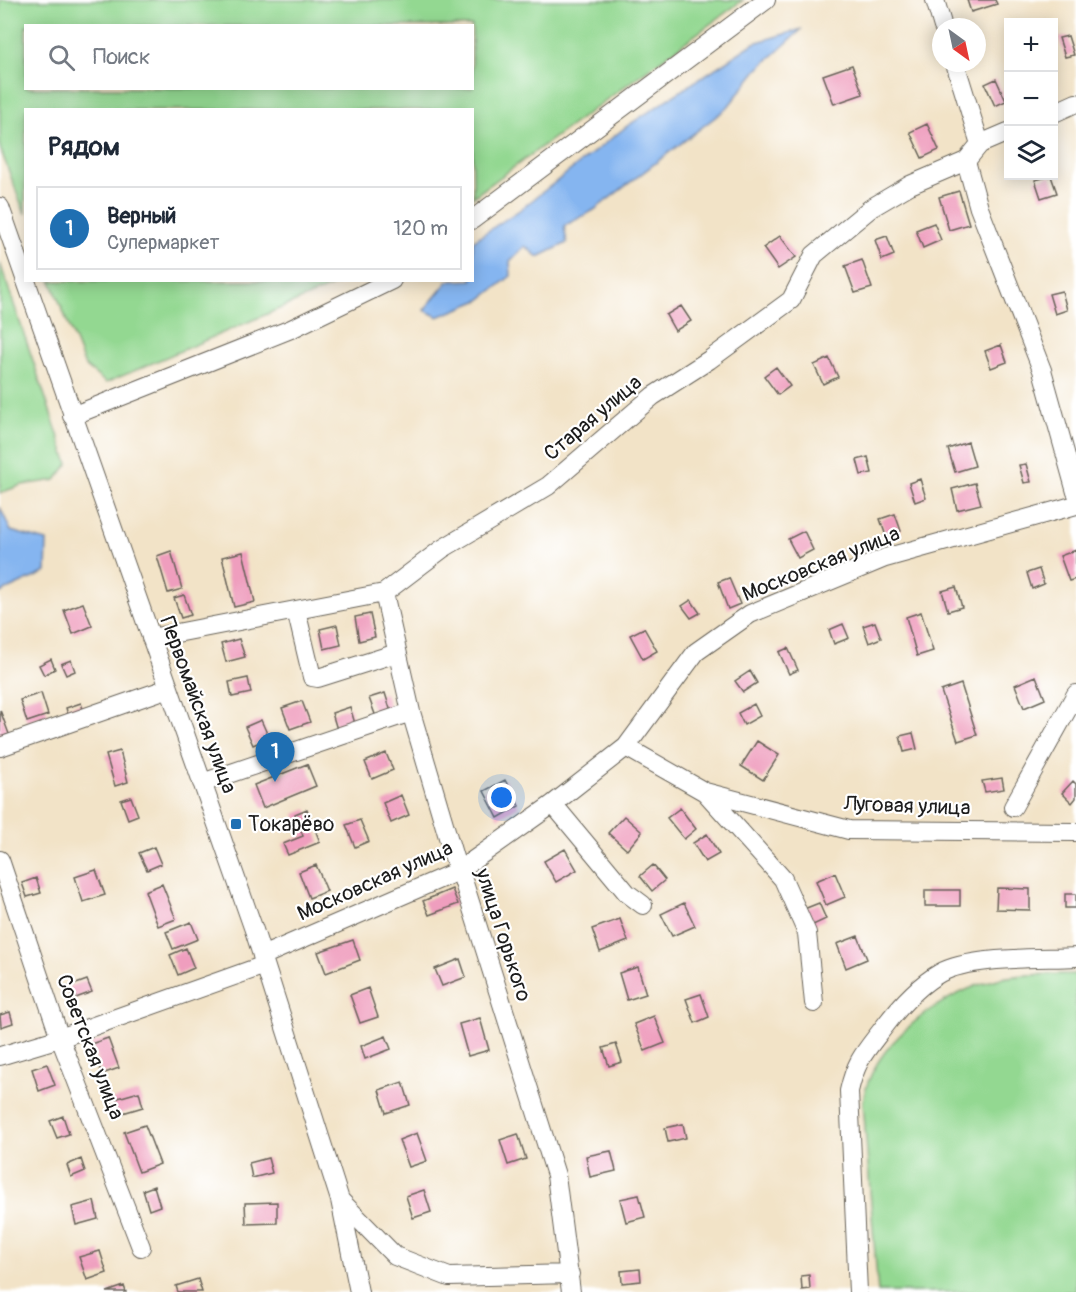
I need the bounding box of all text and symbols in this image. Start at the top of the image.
north arrow [932,18,986,72]
map controls [1004,18,1058,180]
button: + [1004,18,1058,72]
search box [24,24,474,90]
icon: search [45,41,78,74]
text: Поиск [93,43,150,71]
button: − [1004,72,1058,126]
button: layers [1004,126,1058,180]
text: Рядом [48,131,120,163]
text: Верный [107,202,176,230]
text: 1 [66,216,73,241]
text: 120 m [393,216,448,241]
text: Супермаркет [107,230,219,255]
street label: Старая улица [538,369,648,467]
street label: Московская улица [738,520,904,608]
street label: Первомайская улица [153,613,243,797]
pin: 1 [256,732,294,782]
your location [487,783,516,812]
street label: Луговая улица [842,790,971,822]
place label: Токарёво [248,811,334,838]
marker: Токарёво [229,817,243,831]
street label: Московская улица [293,835,457,927]
street label: улица Горького [468,864,537,1005]
street label: Советская улица [50,971,130,1123]

